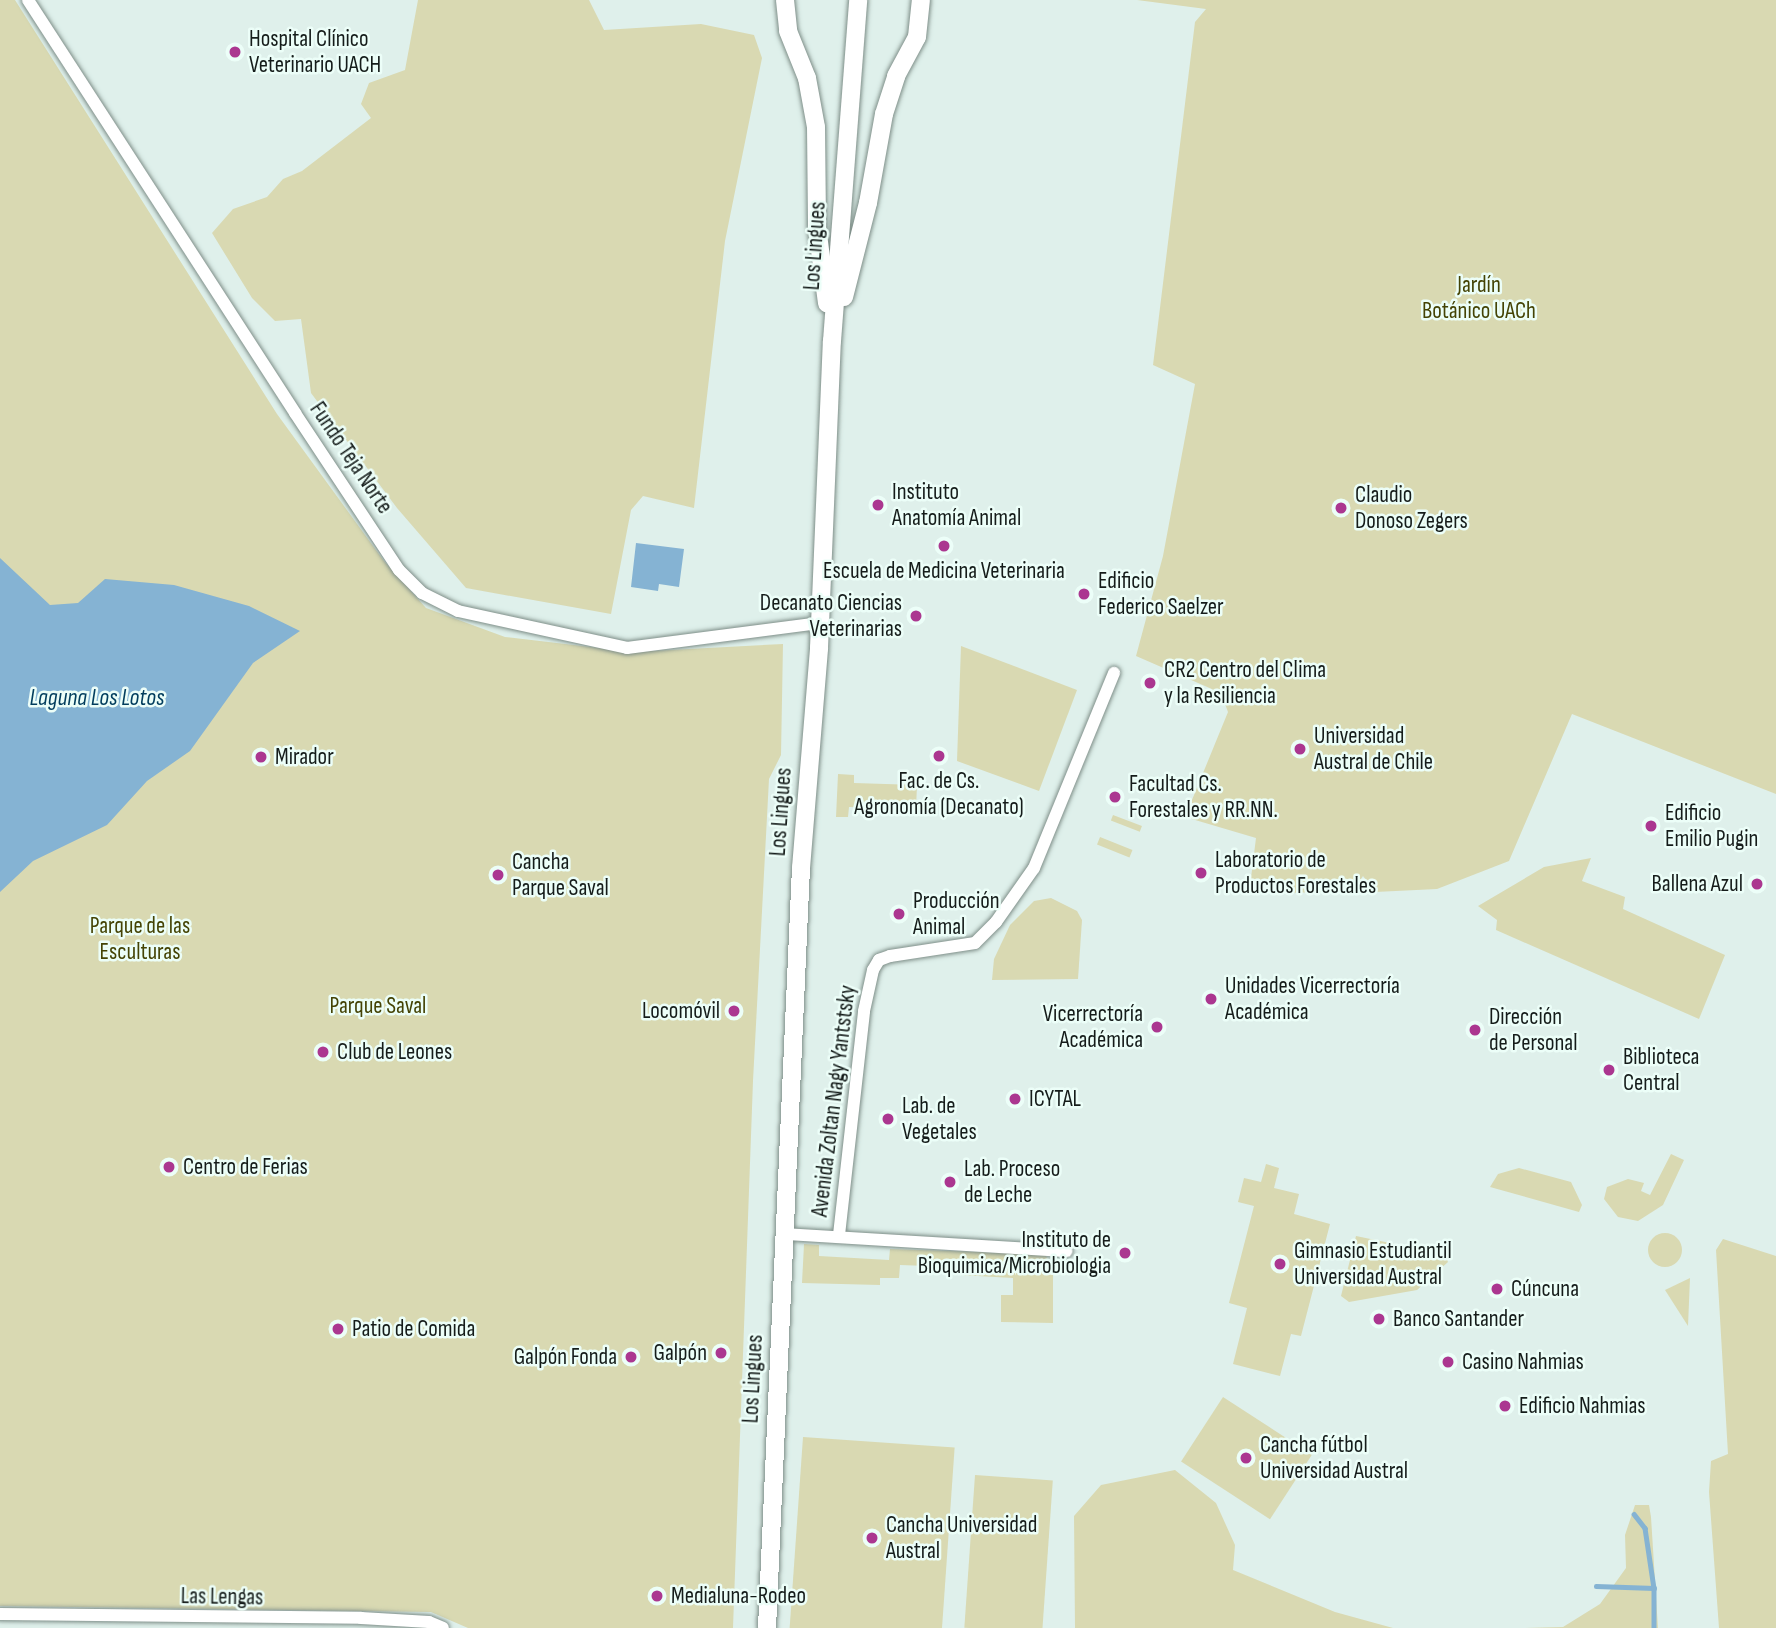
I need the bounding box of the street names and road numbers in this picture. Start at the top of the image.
street label: Los Lingues [798,201,832,291]
street label: Fundo Teja Norte [304,397,398,519]
street label: Los Lingues [764,767,798,857]
street label: Avenida Zoltan Nagy Yantstsky [806,984,862,1218]
street label: Los Lingues [737,1334,769,1424]
street label: Las Lengas [180,1582,264,1612]

